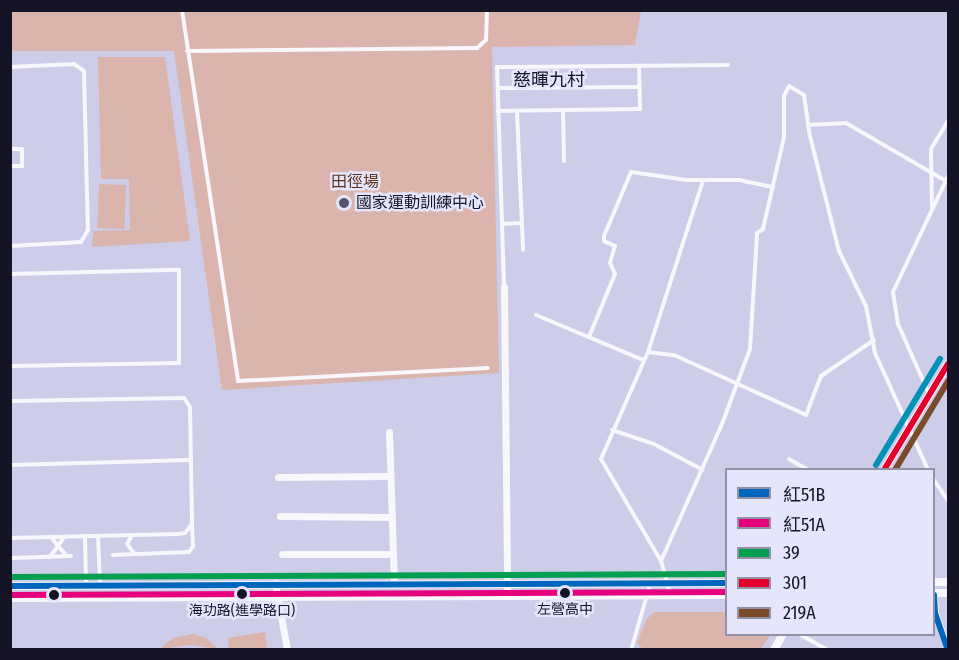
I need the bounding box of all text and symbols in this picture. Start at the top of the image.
district label: 慈暉九村 [513,69,585,91]
park label: 田徑場 [331,172,379,192]
place label: 國家運動訓練中心 [356,193,484,213]
marker: 國家運動訓練中心 [337,196,351,210]
legend [725,468,935,636]
text: 紅51B [783,484,825,506]
text: 紅51A [783,514,825,536]
text: 39 [783,542,800,564]
text: 301 [783,572,807,594]
marker: 左營高中 [559,587,571,599]
marker: 海功路(進學路口) [236,588,248,600]
unlabelled marker [48,589,60,601]
place label: 左營高中 [537,602,593,618]
text: 219A [783,602,816,624]
place label: 海功路(進學路口) [189,603,295,619]

